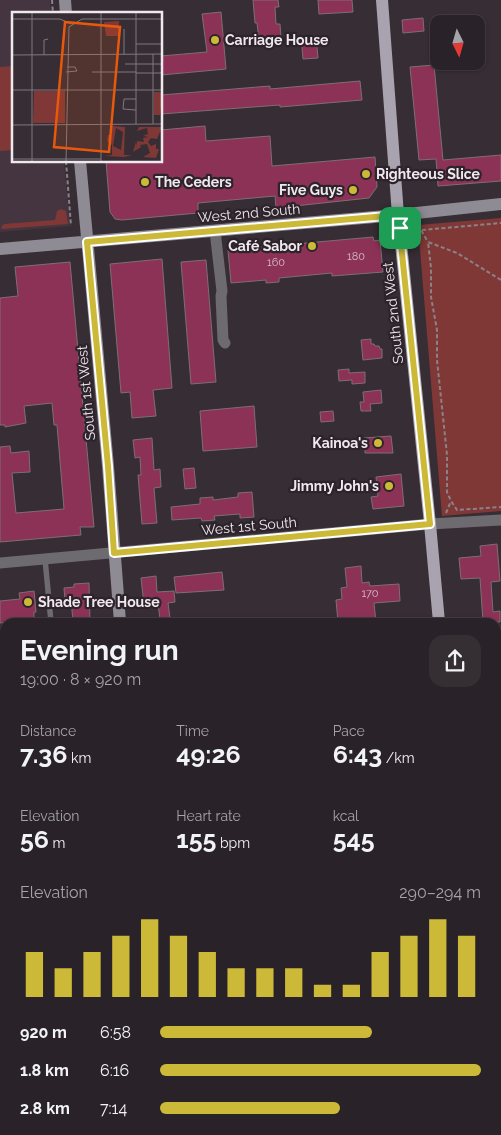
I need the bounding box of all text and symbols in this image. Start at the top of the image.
inset map [12,12,162,162]
north arrow [430,15,485,70]
map controls [430,15,485,70]
place label: Carriage House [225,32,329,48]
marker: Carriage House [209,34,221,46]
place label: Righteous Slice [376,166,481,182]
marker: Righteous Slice [360,168,372,180]
place label: The Ceders [155,174,232,190]
marker: The Ceders [139,176,151,188]
place label: Five Guys [279,182,343,198]
marker: Five Guys [347,184,359,196]
street label: West 2nd South [197,201,301,225]
pin [379,207,421,249]
icon: arrive [386,214,414,242]
place label: Café Sabor [228,238,303,254]
marker: Café Sabor [306,240,318,252]
house number: 180 [347,250,365,263]
house number: 160 [267,256,285,269]
street label: South 2nd West [380,261,406,365]
street label: South 1st West [74,344,98,441]
place label: Kainoa's [312,435,368,451]
marker: Kainoa's [372,437,384,449]
place label: Jimmy John's [290,478,379,494]
marker: Jimmy John's [383,480,395,492]
street label: West 1st South [201,514,297,538]
house number: 170 [361,587,379,600]
place label: Shade Tree House [38,594,160,610]
marker: Shade Tree House [22,596,34,608]
text: Evening run [20,634,179,667]
button: share [429,635,481,687]
text: 19:00 · 8 × 920 m [20,670,141,689]
text: Distance [20,723,76,739]
text: Time [176,723,209,739]
text: Pace [333,723,365,739]
text: 7.36 [20,739,67,769]
text: 49:26 [176,739,241,769]
text: 6:43 [333,739,382,769]
text: km [67,750,91,766]
text: /km [382,750,415,766]
text: Elevation [20,808,79,824]
text: Heart rate [176,808,241,824]
text: kcal [333,808,359,824]
text: 56 [20,824,49,854]
text: 155 [176,824,216,854]
text: 545 [333,824,375,854]
text: m [49,835,65,851]
text: bpm [216,835,250,851]
text: Elevation [20,883,88,902]
text: 290–294 m [399,883,481,902]
text: 920 m [20,1023,67,1042]
text: 6:58 [100,1023,131,1042]
text: 1.8 km [20,1061,69,1080]
text: 6:16 [100,1061,129,1080]
text: 2.8 km [20,1099,70,1118]
text: 7:14 [100,1099,127,1118]

